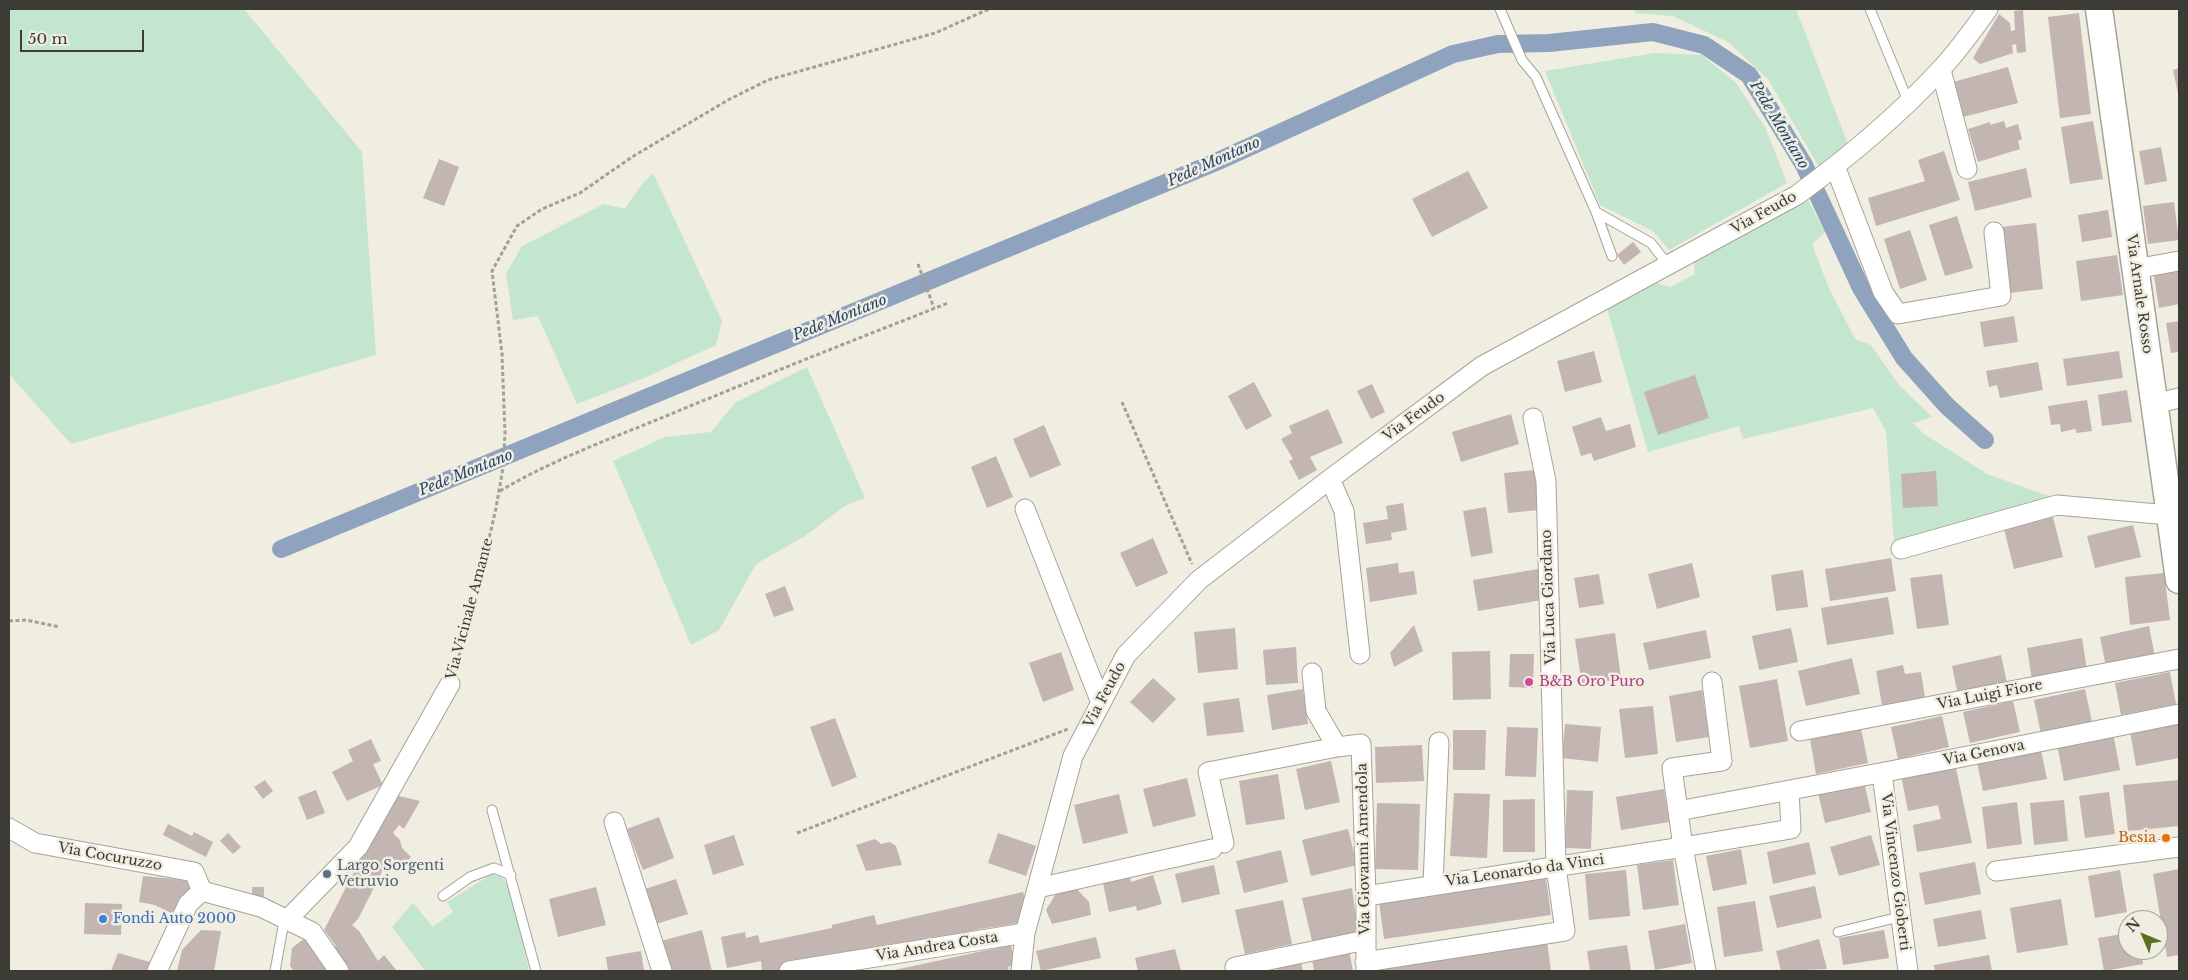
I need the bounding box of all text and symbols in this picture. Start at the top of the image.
scale bar [22,20,146,52]
text: 50 m [28,29,68,48]
water label: Pede Montano [1746,78,1812,172]
water label: Pede Montano [1165,134,1263,190]
street label: Via Feudo [1728,188,1800,238]
street label: Via Arnale Rosso [2122,233,2156,355]
water label: Pede Montano [790,291,890,345]
street label: Via Feudo [1380,389,1448,445]
water label: Pede Montano [416,446,516,500]
street label: Via Luca Giordano [1538,529,1560,665]
street label: Via Vicinale Amante [443,536,497,682]
street label: Via Feudo [1081,659,1129,731]
place label: B&B Oro Puro [1539,674,1644,690]
marker: B&B Oro Puro [1523,676,1535,688]
street label: Via Luigi Fiore [1936,677,2044,713]
street label: Via Genova [1942,737,2026,769]
street label: Via Giovanni Amendola [1354,763,1374,935]
street label: Via Vincenzo Gioberti [1877,792,1913,952]
place label: Besia [2118,830,2156,846]
marker: Besia [2160,832,2172,844]
street label: Via Cocuruzzo [57,840,163,874]
street label: Via Leonardo da Vinci [1445,852,1605,890]
place label: Largo Sorgenti Vetruvio [337,858,444,890]
marker: Largo Sorgenti Vetruvio [321,868,333,880]
north arrow [2118,910,2168,960]
place label: Fondi Auto 2000 [113,911,236,927]
marker: Fondi Auto 2000 [97,913,109,925]
text: N [2122,914,2144,936]
street label: Via Andrea Costa [875,929,999,965]

